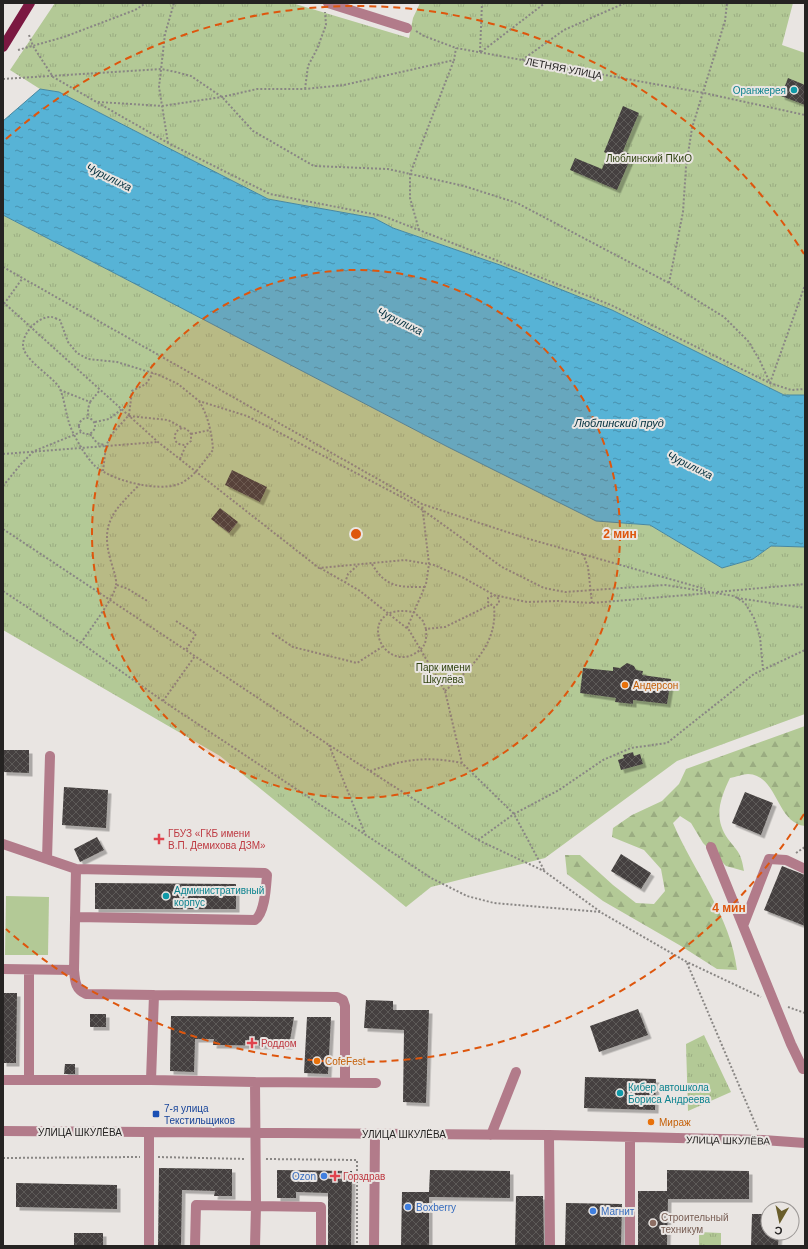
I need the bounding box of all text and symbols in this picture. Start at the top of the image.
street label: ЛЕТНЯЯ УЛИЦА [525,56,603,81]
place label: Оранжерея [733,85,786,96]
marker: Оранжерея [789,85,799,95]
park label: Люблинский ПКиО [606,153,692,164]
water label: Чурилиха [84,161,134,193]
water label: Чурилиха [375,305,425,337]
water label: Люблинский пруд [573,417,664,429]
water label: Чурилиха [665,449,715,481]
centre of rings [349,527,363,541]
text: 2 мин [603,527,637,541]
park label: Парк имени Шкулёва [416,662,470,685]
marker: Андерсон [620,680,630,690]
place label: Андерсон [633,680,678,691]
place label: ГБУЗ «ГКБ имени В.П. Демихова ДЗМ» [168,828,266,851]
marker: ГБУЗ «ГКБ имени В.П. Демихова ДЗМ» [153,833,165,845]
place label: Административный корпус [174,885,264,908]
marker: Административный корпус [161,891,171,901]
text: 4 мин [712,901,746,915]
marker: Роддом [246,1037,258,1049]
place label: Роддом [261,1038,297,1049]
marker: CofeFest [312,1056,322,1066]
place label: CofeFest [325,1056,366,1067]
place label: Кибер автошкола Бориса Андреева [628,1082,711,1105]
marker: Кибер автошкола Бориса Андреева [615,1088,625,1098]
place label: 7-я улица Текстильщиков [164,1103,235,1126]
marker: 7-я улица Текстильщиков [151,1109,161,1119]
marker: Мираж [646,1117,656,1127]
place label: Мираж [659,1117,691,1128]
street label: УЛИЦА ШКУЛЁВА [38,1127,122,1138]
street label: УЛИЦА ШКУЛЁВА [362,1129,446,1140]
street label: УЛИЦА ШКУЛЁВА [686,1134,770,1147]
place label: Ozon [292,1171,316,1182]
marker: Ozon [319,1171,329,1181]
marker: Горздрав [330,1171,340,1181]
place label: Горздрав [343,1171,385,1182]
north arrow [760,1201,800,1241]
marker: Boxberry [403,1202,413,1212]
place label: Boxberry [416,1202,456,1213]
marker: Магнит [588,1206,598,1216]
place label: Магнит [601,1206,635,1217]
place label: Строительный техникум [661,1212,729,1235]
marker: Строительный техникум [648,1218,658,1228]
text: С [774,1224,783,1237]

